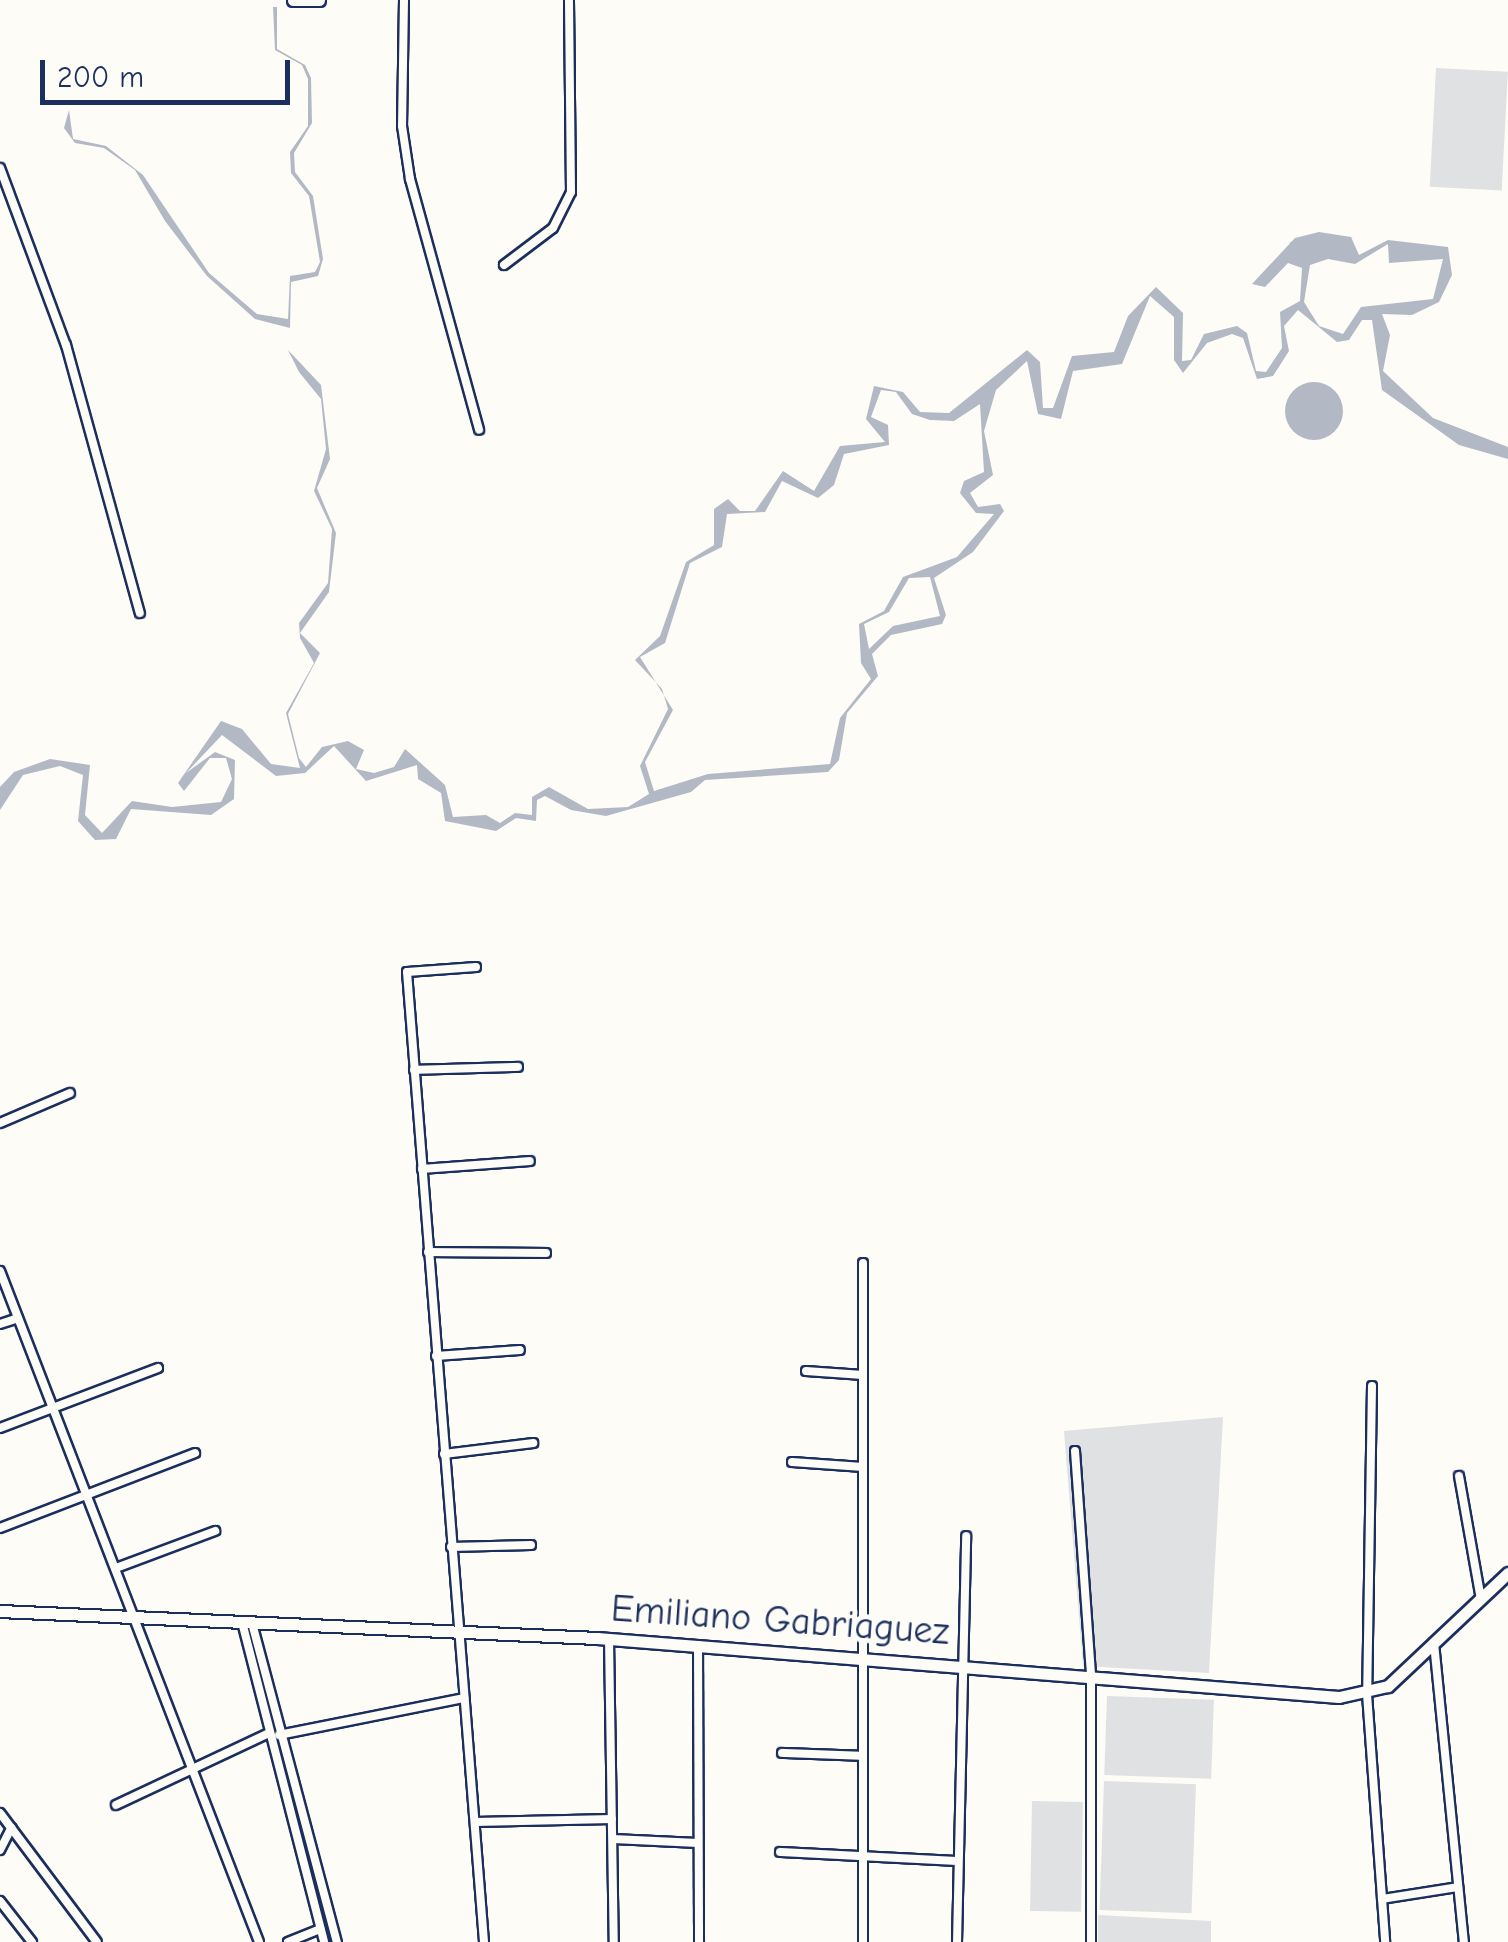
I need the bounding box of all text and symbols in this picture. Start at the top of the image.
scale bar [45,40,295,102]
text: 200 m [57,60,144,95]
street label: Emiliano Gabriaguez [609,1586,951,1656]

